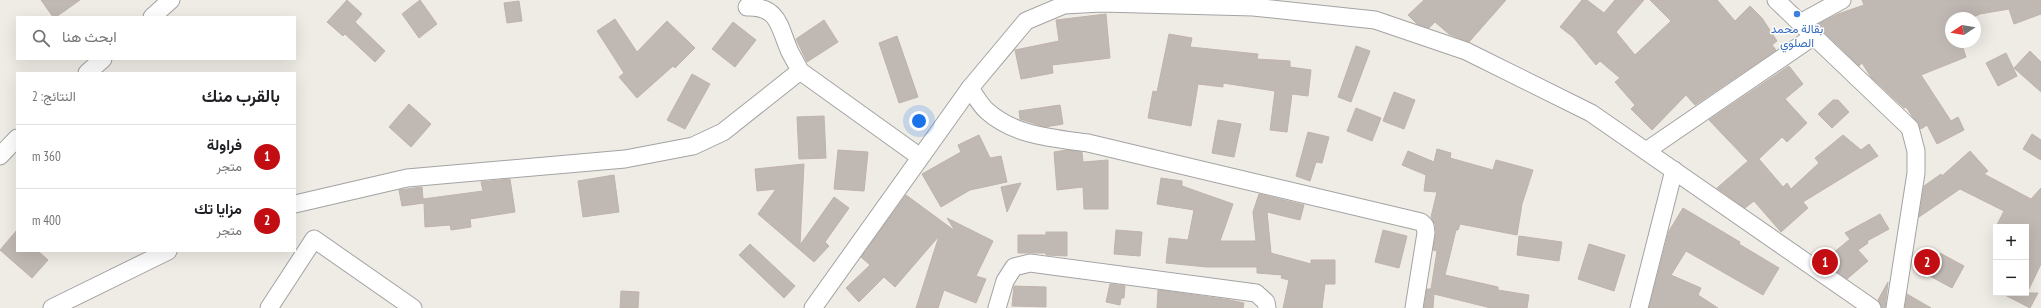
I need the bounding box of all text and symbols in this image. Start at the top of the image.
marker: بقالة محمد الصلوي [1792,9,1802,19]
north arrow [1945,12,1981,48]
search box [16,16,296,60]
place label: بقالة محمد الصلوي [1771,21,1823,53]
icon: search [30,27,52,49]
text: ابحث هنا [62,27,117,46]
text: بالقرب منك [202,85,280,107]
text: النتائج: 2 [32,88,76,105]
your location [909,111,929,131]
text: فراولة [207,135,242,154]
text: 360 m [32,148,61,165]
text: 1 [264,148,270,165]
text: متجر [217,158,242,175]
text: مزايا تك [194,199,242,218]
text: 400 m [32,212,61,229]
text: 2 [264,212,270,229]
text: متجر [217,222,242,239]
map controls [1993,224,2029,296]
button: + [1993,224,2029,260]
pin: 1 [1812,247,1838,277]
pin: 2 [1914,247,1940,277]
button: − [1993,260,2029,296]

